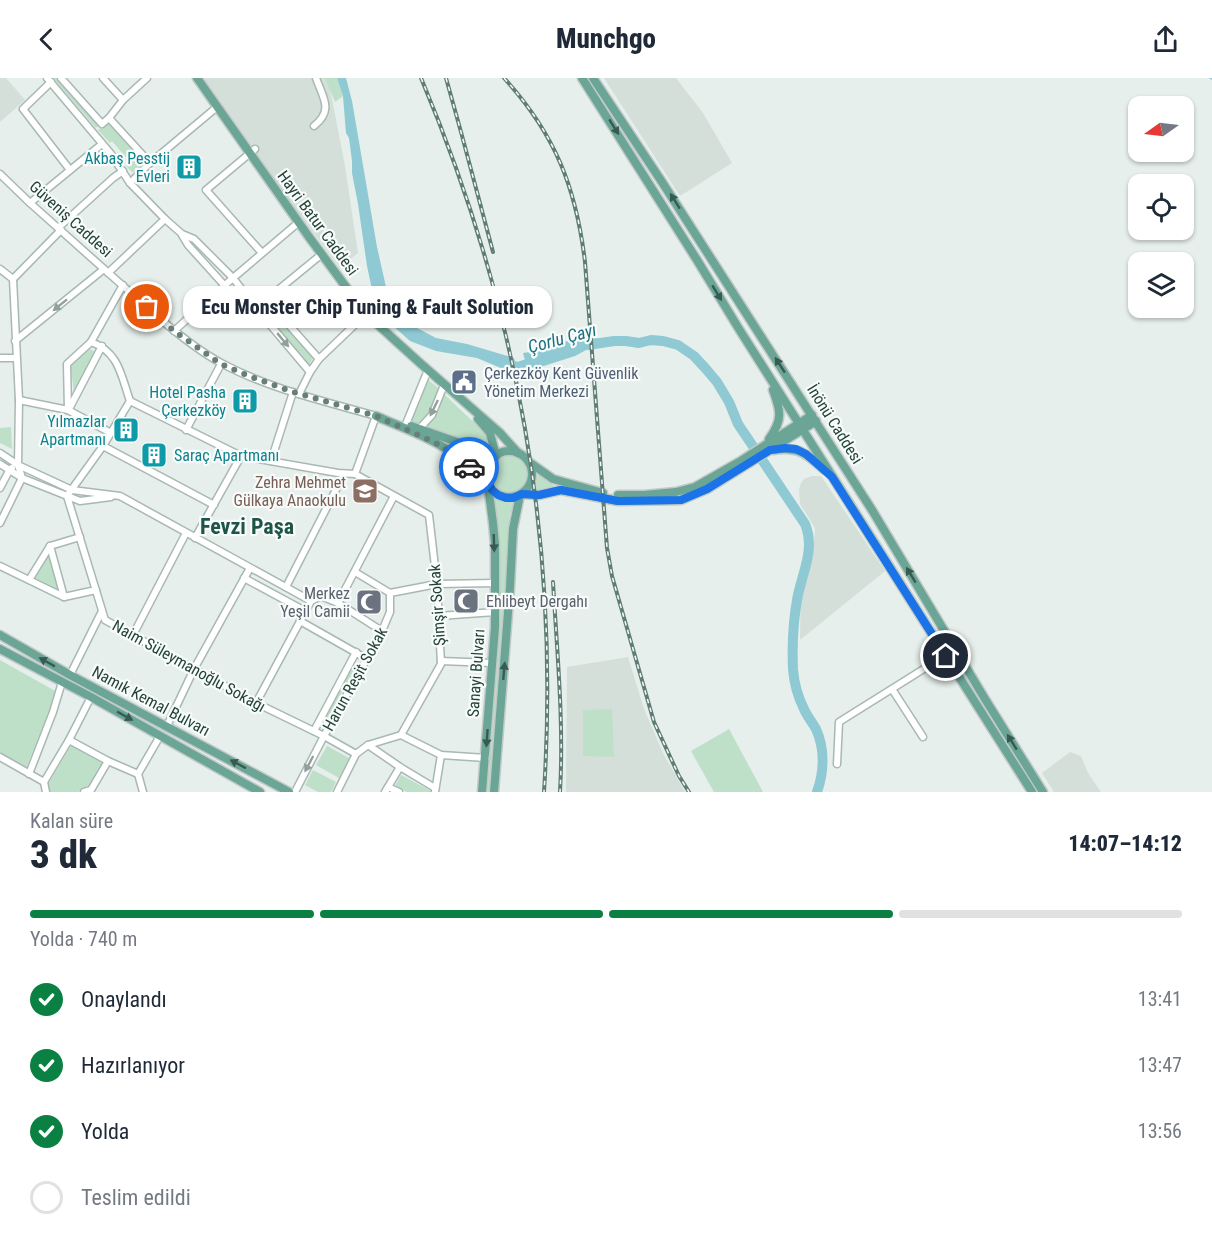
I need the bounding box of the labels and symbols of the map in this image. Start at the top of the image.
north arrow [1128,96,1194,162]
one-way arrow [608,119,619,136]
place label: Akbaş Pesstij Evleri [84,149,170,186]
building icon: Akbaş Pesstij Evleri [174,152,204,182]
street label: Hayri Batur Caddesi [274,167,362,279]
street label: Güveniş Caddesi [26,177,116,261]
one-way arrow [670,193,681,209]
pin [121,281,172,332]
one-way arrow [712,285,722,302]
callout: Ecu Monster Chip Tuning & Fault Solution [183,286,552,328]
one-way arrow [52,299,68,312]
water label: Çorlu Çayı [525,319,599,357]
one-way arrow [276,332,289,347]
one-way arrow [775,357,786,373]
place label: Çerkezköy Kent Güvenlik Yönetim Merkezi [484,364,639,401]
public building icon: Çerkezköy Kent Güvenlik Yönetim Merkezi [449,367,479,397]
street label: İnönü Caddesi [803,381,867,467]
place label: Hotel Pasha Çerkezköy [149,383,226,420]
building icon: Hotel Pasha Çerkezköy [230,386,260,416]
one-way arrow [430,400,439,417]
place label: Yılmazlar Apartmanı [40,412,106,449]
building icon: Yılmazlar Apartmanı [111,415,141,445]
courier [439,437,499,497]
building icon: Saraç Apartmanı [139,440,169,470]
place label: Saraç Apartmanı [174,446,279,465]
place label: Zehra Mehmet Gülkaya Anaokulu [233,473,346,510]
school or university icon: Zehra Mehmet Gülkaya Anaokulu [350,476,380,506]
district label: Fevzi Paşa [200,514,294,539]
one-way arrow [490,534,499,553]
street label: Şimşir Sokak [425,563,449,647]
one-way arrow [906,566,916,583]
place label: Merkez Yeşil Camii [280,584,350,621]
mosque icon: Ehlibeyt Dergahı [451,586,481,616]
mosque icon: Merkez Yeşil Camii [354,587,384,617]
place label: Ehlibeyt Dergahı [486,592,588,611]
street label: Naim Süleymanoğlu Sokağı [109,616,269,716]
street label: Harun Reşit Sokak [319,623,392,734]
street label: Sanayi Bulvarı [463,628,489,718]
pin [920,630,971,681]
one-way arrow [39,657,56,667]
one-way arrow [499,661,508,680]
street label: Namık Kemal Bulvarı [89,662,213,740]
one-way arrow [117,711,134,721]
one-way arrow [482,728,492,747]
one-way arrow [1006,734,1017,750]
one-way arrow [304,756,314,773]
one-way arrow [229,759,246,769]

